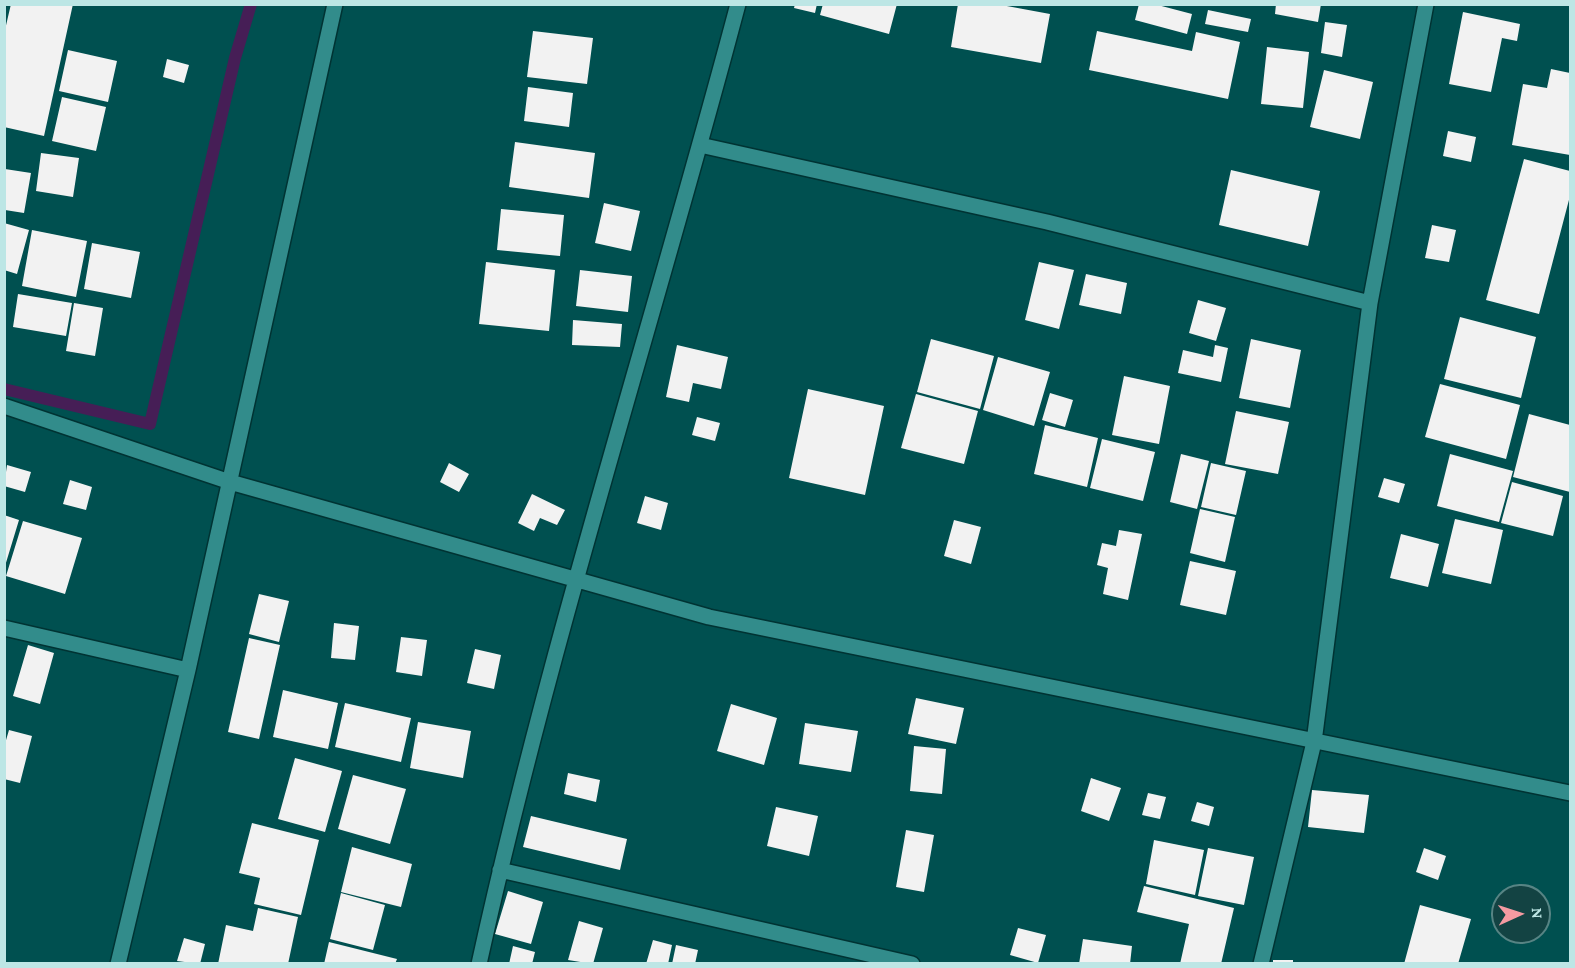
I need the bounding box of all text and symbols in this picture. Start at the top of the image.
north arrow [1491,884,1551,944]
text: N [1529,907,1546,919]

